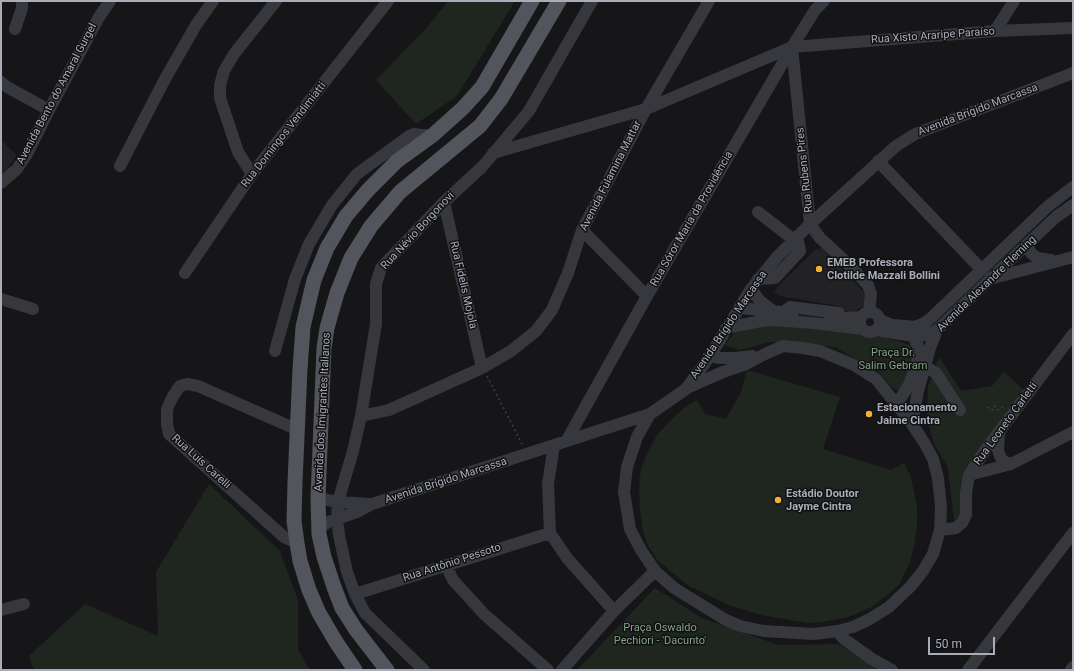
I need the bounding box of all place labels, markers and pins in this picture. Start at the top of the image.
place label: EMEB Professora Clotilde Mazzali Bollini [827,256,940,282]
marker: EMEB Professora Clotilde Mazzali Bollini [814,264,824,274]
place label: Estacionamento Jaime Cintra [877,401,957,427]
marker: Estacionamento Jaime Cintra [864,409,874,419]
place label: Estádio Doutor Jayme Cintra [786,487,859,513]
marker: Estádio Doutor Jayme Cintra [773,495,783,505]

